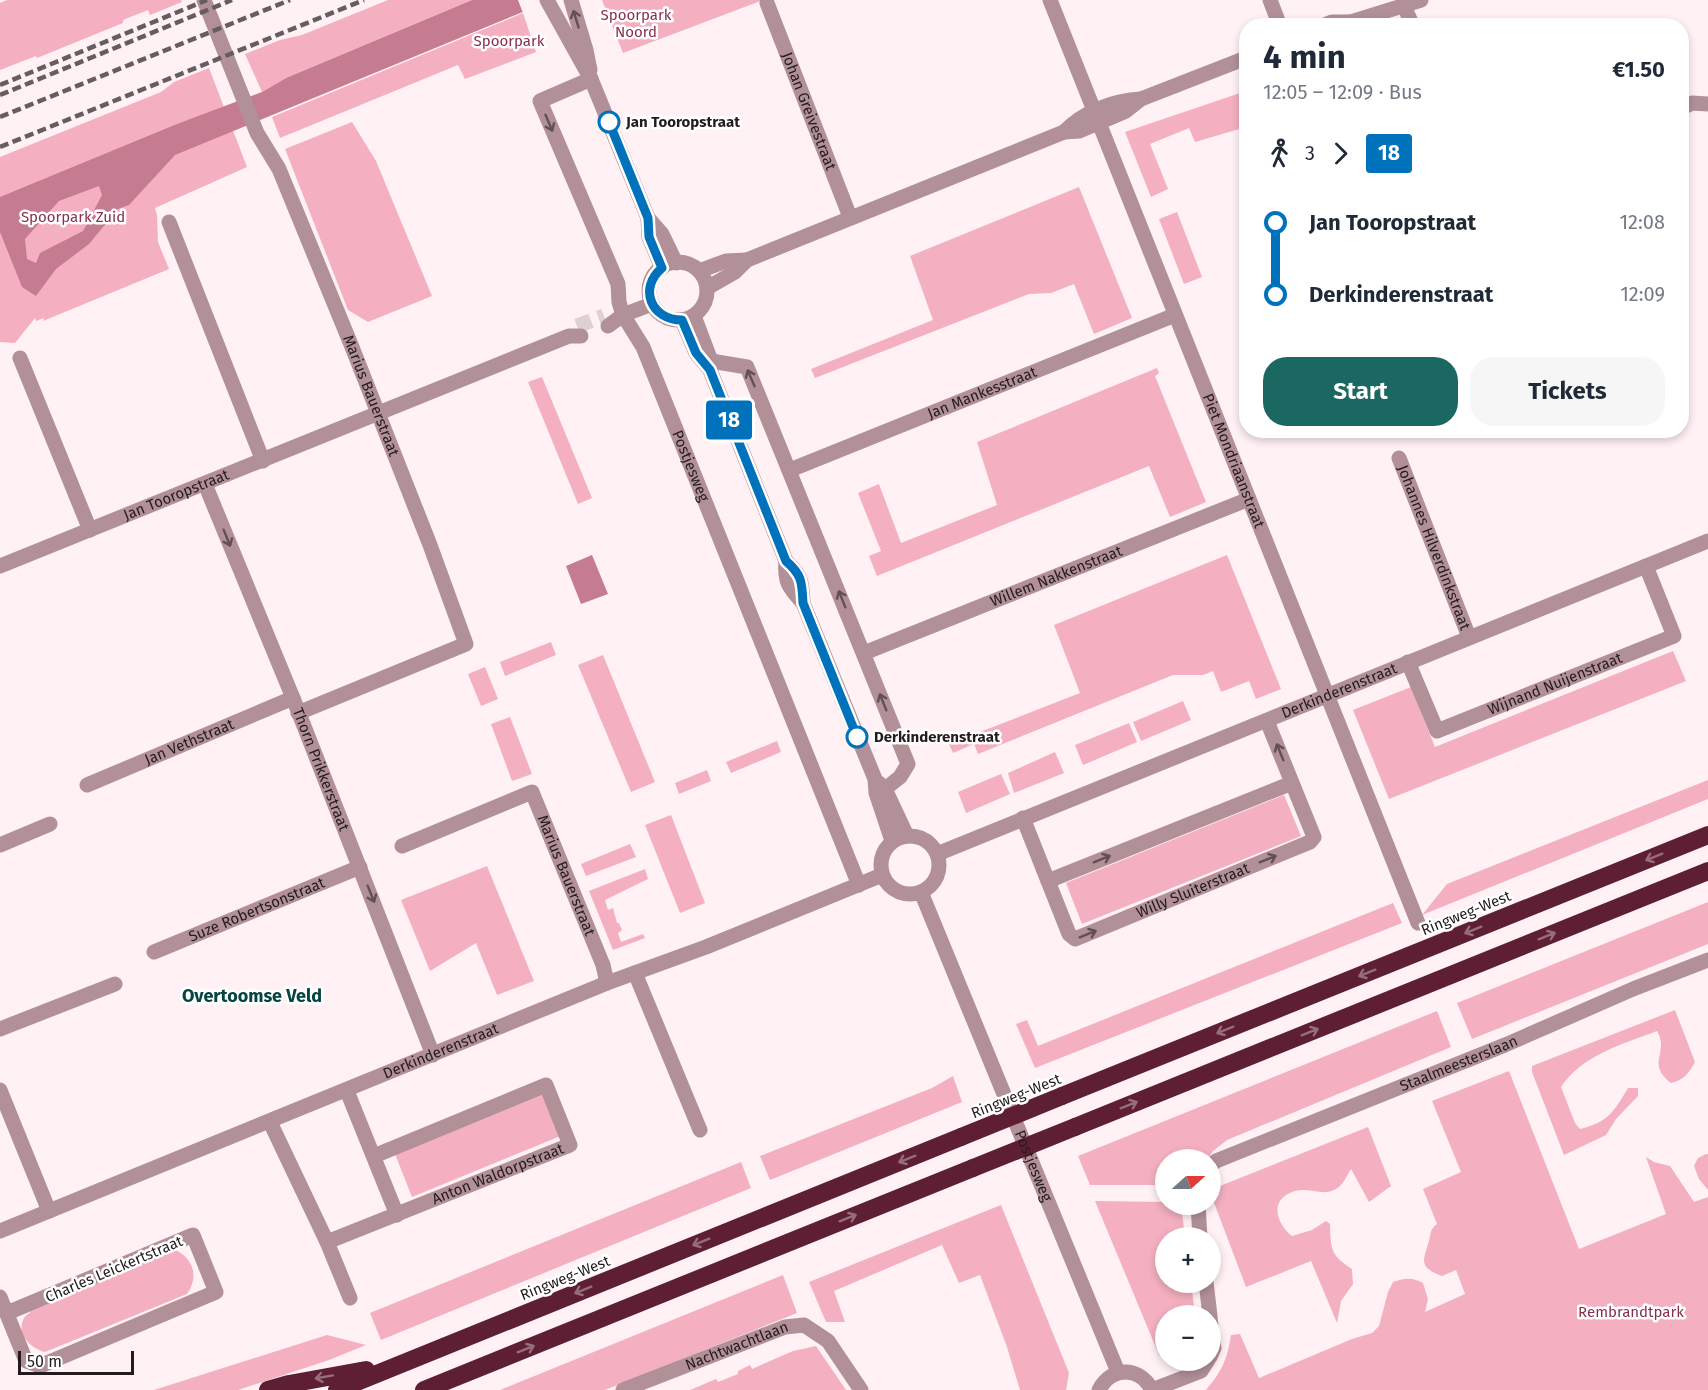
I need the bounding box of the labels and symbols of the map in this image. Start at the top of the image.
park label: Spoorpark Noord [601,6,672,41]
one-way arrow [570,10,581,29]
park label: Spoorpark [474,32,545,50]
street label: Johan Greivestraat [778,50,840,173]
marker: Jan Tooropstraat [598,111,620,133]
one-way arrow [544,113,555,131]
place label: Jan Tooropstraat [625,113,740,131]
park label: Spoorpark Zuid [21,208,125,226]
street label: Marius Bauerstraat [339,332,403,459]
street label: Jan Mankesstraat [925,362,1040,423]
one-way arrow [745,369,756,387]
street label: Piet Mondriaanstraat [1199,391,1269,531]
line badge: 18 [702,400,756,440]
street label: Postjesweg [668,428,713,505]
street label: Johannes Hilverdinkstraat [1394,462,1475,633]
street label: Jan Tooropstraat [121,465,232,524]
one-way arrow [222,528,233,547]
street label: Willem Nakkenstraat [988,541,1125,611]
one-way arrow [836,590,847,609]
street label: Wijnand Nuijenstraat [1485,648,1625,719]
street label: Derkinderenstraat [1279,659,1400,722]
one-way arrow [877,694,888,712]
street label: Thorn Prikkerstraat [289,705,353,834]
street label: Jan Vethstraat [142,715,237,769]
marker: Derkinderenstraat [846,726,868,748]
place label: Derkinderenstraat [874,728,1000,746]
one-way arrow [1273,743,1284,762]
street label: Marius Bauerstraat [533,812,599,939]
one-way arrow [1645,852,1664,863]
one-way arrow [1093,853,1111,864]
one-way arrow [1259,853,1277,864]
street label: Willy Sluiterstraat [1134,859,1252,922]
street label: Suze Robertsonstraat [186,873,328,946]
one-way arrow [366,884,377,903]
street label: Ringweg-West [1418,887,1514,939]
one-way arrow [1464,925,1483,936]
one-way arrow [1078,928,1097,939]
one-way arrow [1537,930,1556,941]
one-way arrow [1358,968,1376,979]
district label: Overtoomse Veld [182,985,322,1007]
street label: Derkinderenstraat [380,1019,502,1083]
one-way arrow [1217,1025,1235,1036]
one-way arrow [1300,1026,1318,1037]
street label: Staalmeesterslaan [1397,1032,1520,1095]
street label: Ringweg-West [968,1070,1064,1122]
one-way arrow [1119,1099,1138,1110]
street label: Postjesweg [1011,1127,1056,1204]
street label: Anton Waldorpstraat [429,1139,567,1208]
north arrow [1155,1149,1221,1215]
one-way arrow [898,1154,916,1165]
one-way arrow [838,1212,857,1223]
street label: Charles Leickertstraat [43,1232,186,1306]
one-way arrow [692,1238,711,1249]
street label: Ringweg-West [517,1252,613,1304]
one-way arrow [574,1285,593,1296]
park label: Rembrandtpark [1578,1303,1684,1321]
street label: Nachtwachtlaan [683,1318,791,1374]
one-way arrow [516,1343,534,1354]
scale bar [18,1348,134,1376]
one-way arrow [315,1372,334,1383]

